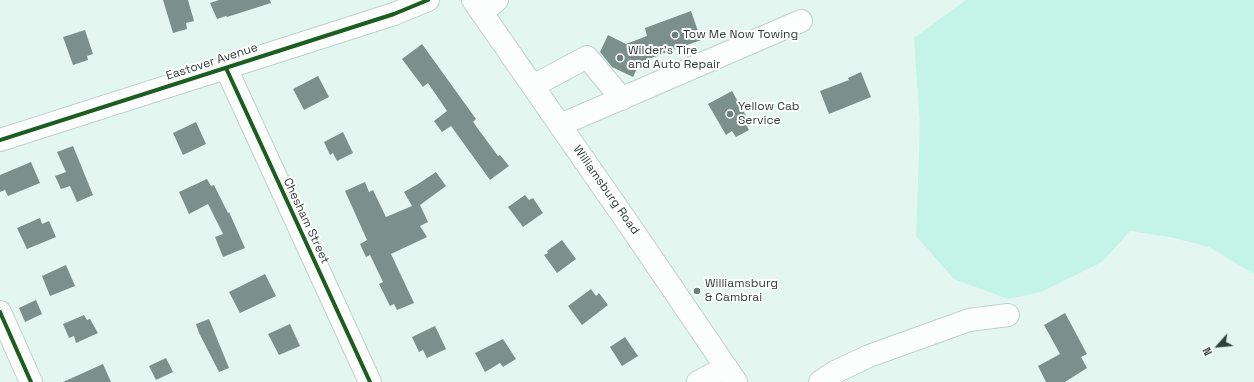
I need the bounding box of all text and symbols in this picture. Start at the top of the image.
place label: Tow Me Now Towing [683,28,798,42]
marker: Tow Me Now Towing [670,30,680,40]
street label: Eastover Avenue [164,40,260,84]
place label: Wilder's Tire and Auto Repair [628,44,721,72]
marker: Wilder's Tire and Auto Repair [615,53,625,63]
place label: Yellow Cab Service [738,100,800,128]
marker: Yellow Cab Service [725,109,735,119]
street label: Williamsburg Road [570,143,642,237]
street label: Chesham Street [280,176,332,266]
place label: Williamsburg & Cambrai [705,277,778,305]
marker: Williamsburg & Cambrai [692,286,702,296]
north arrow [1198,326,1238,366]
text: N [1199,345,1215,358]

